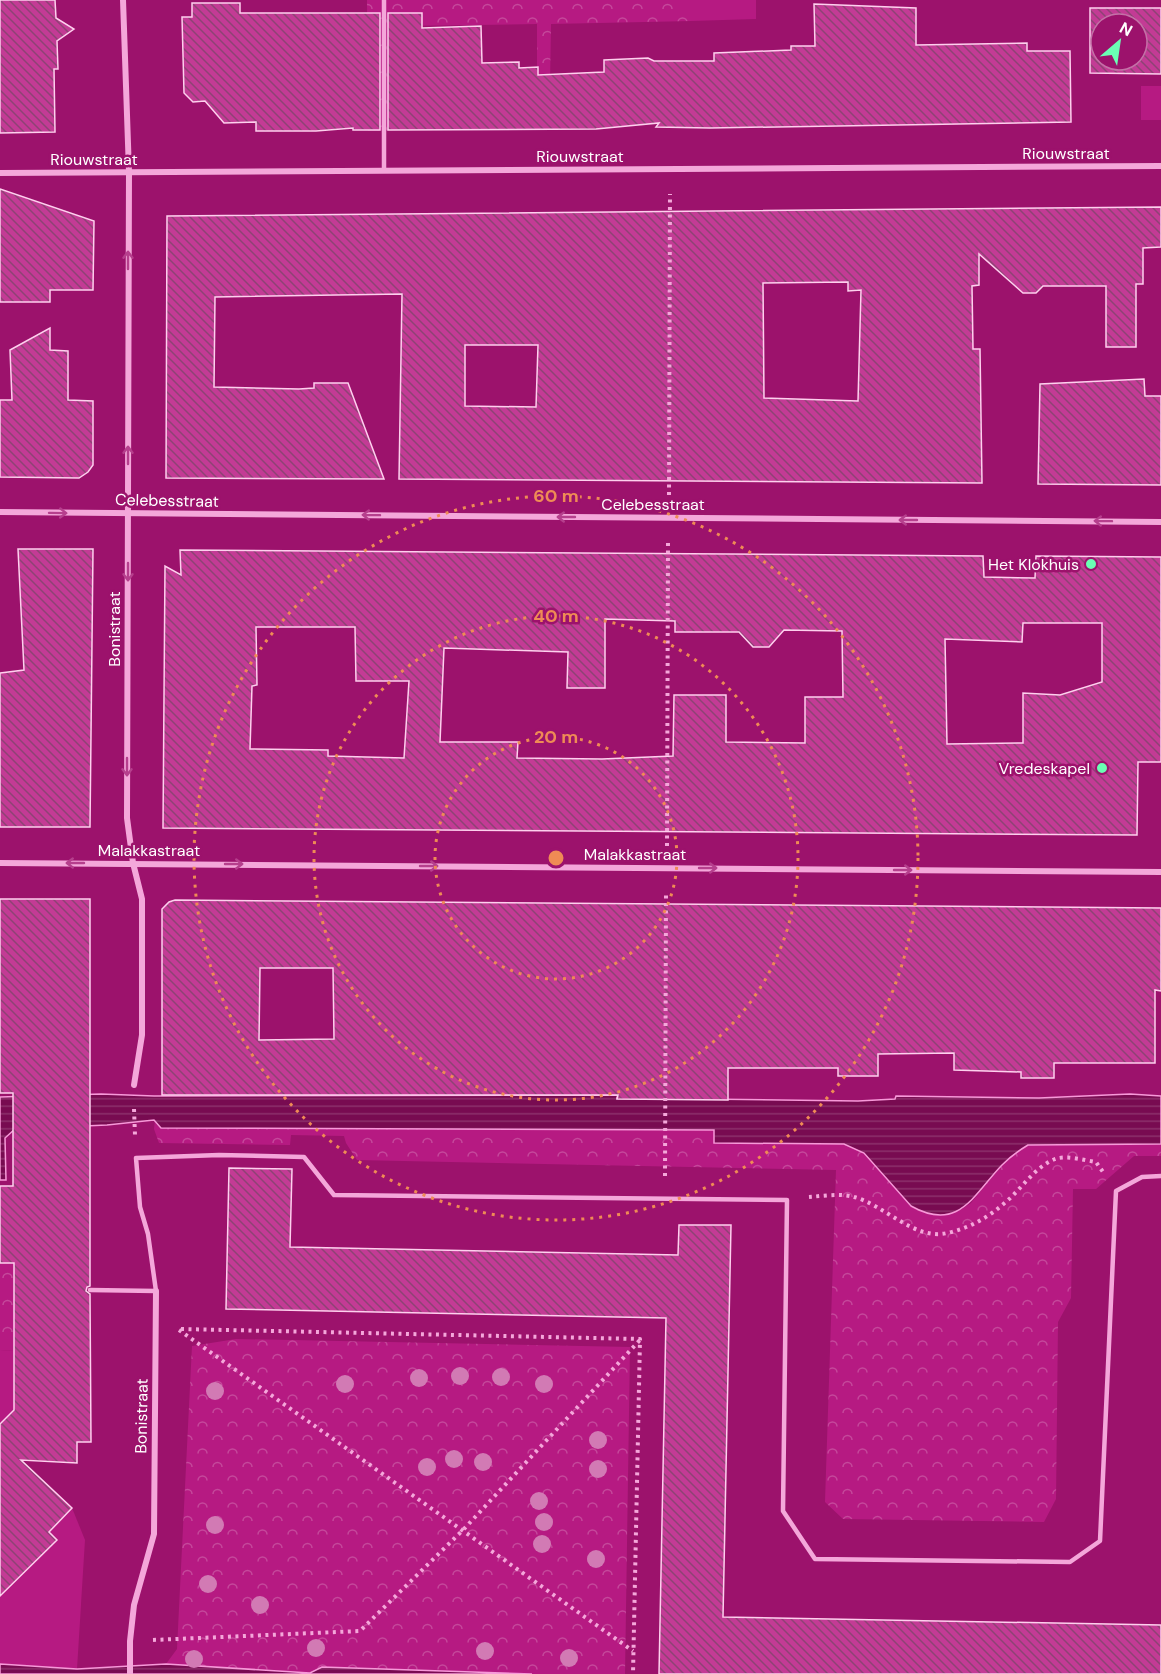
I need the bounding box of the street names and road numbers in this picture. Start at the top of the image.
street label: Riouwstraat [1022,143,1110,164]
street label: Riouwstraat [536,146,624,167]
street label: Riouwstraat [50,149,138,170]
street label: Celebesstraat [115,489,219,512]
street label: Celebesstraat [601,494,705,515]
street label: Bonistraat [104,591,125,667]
street label: Malakkastraat [98,840,200,861]
street label: Malakkastraat [584,844,686,865]
street label: Bonistraat [130,1378,153,1454]

